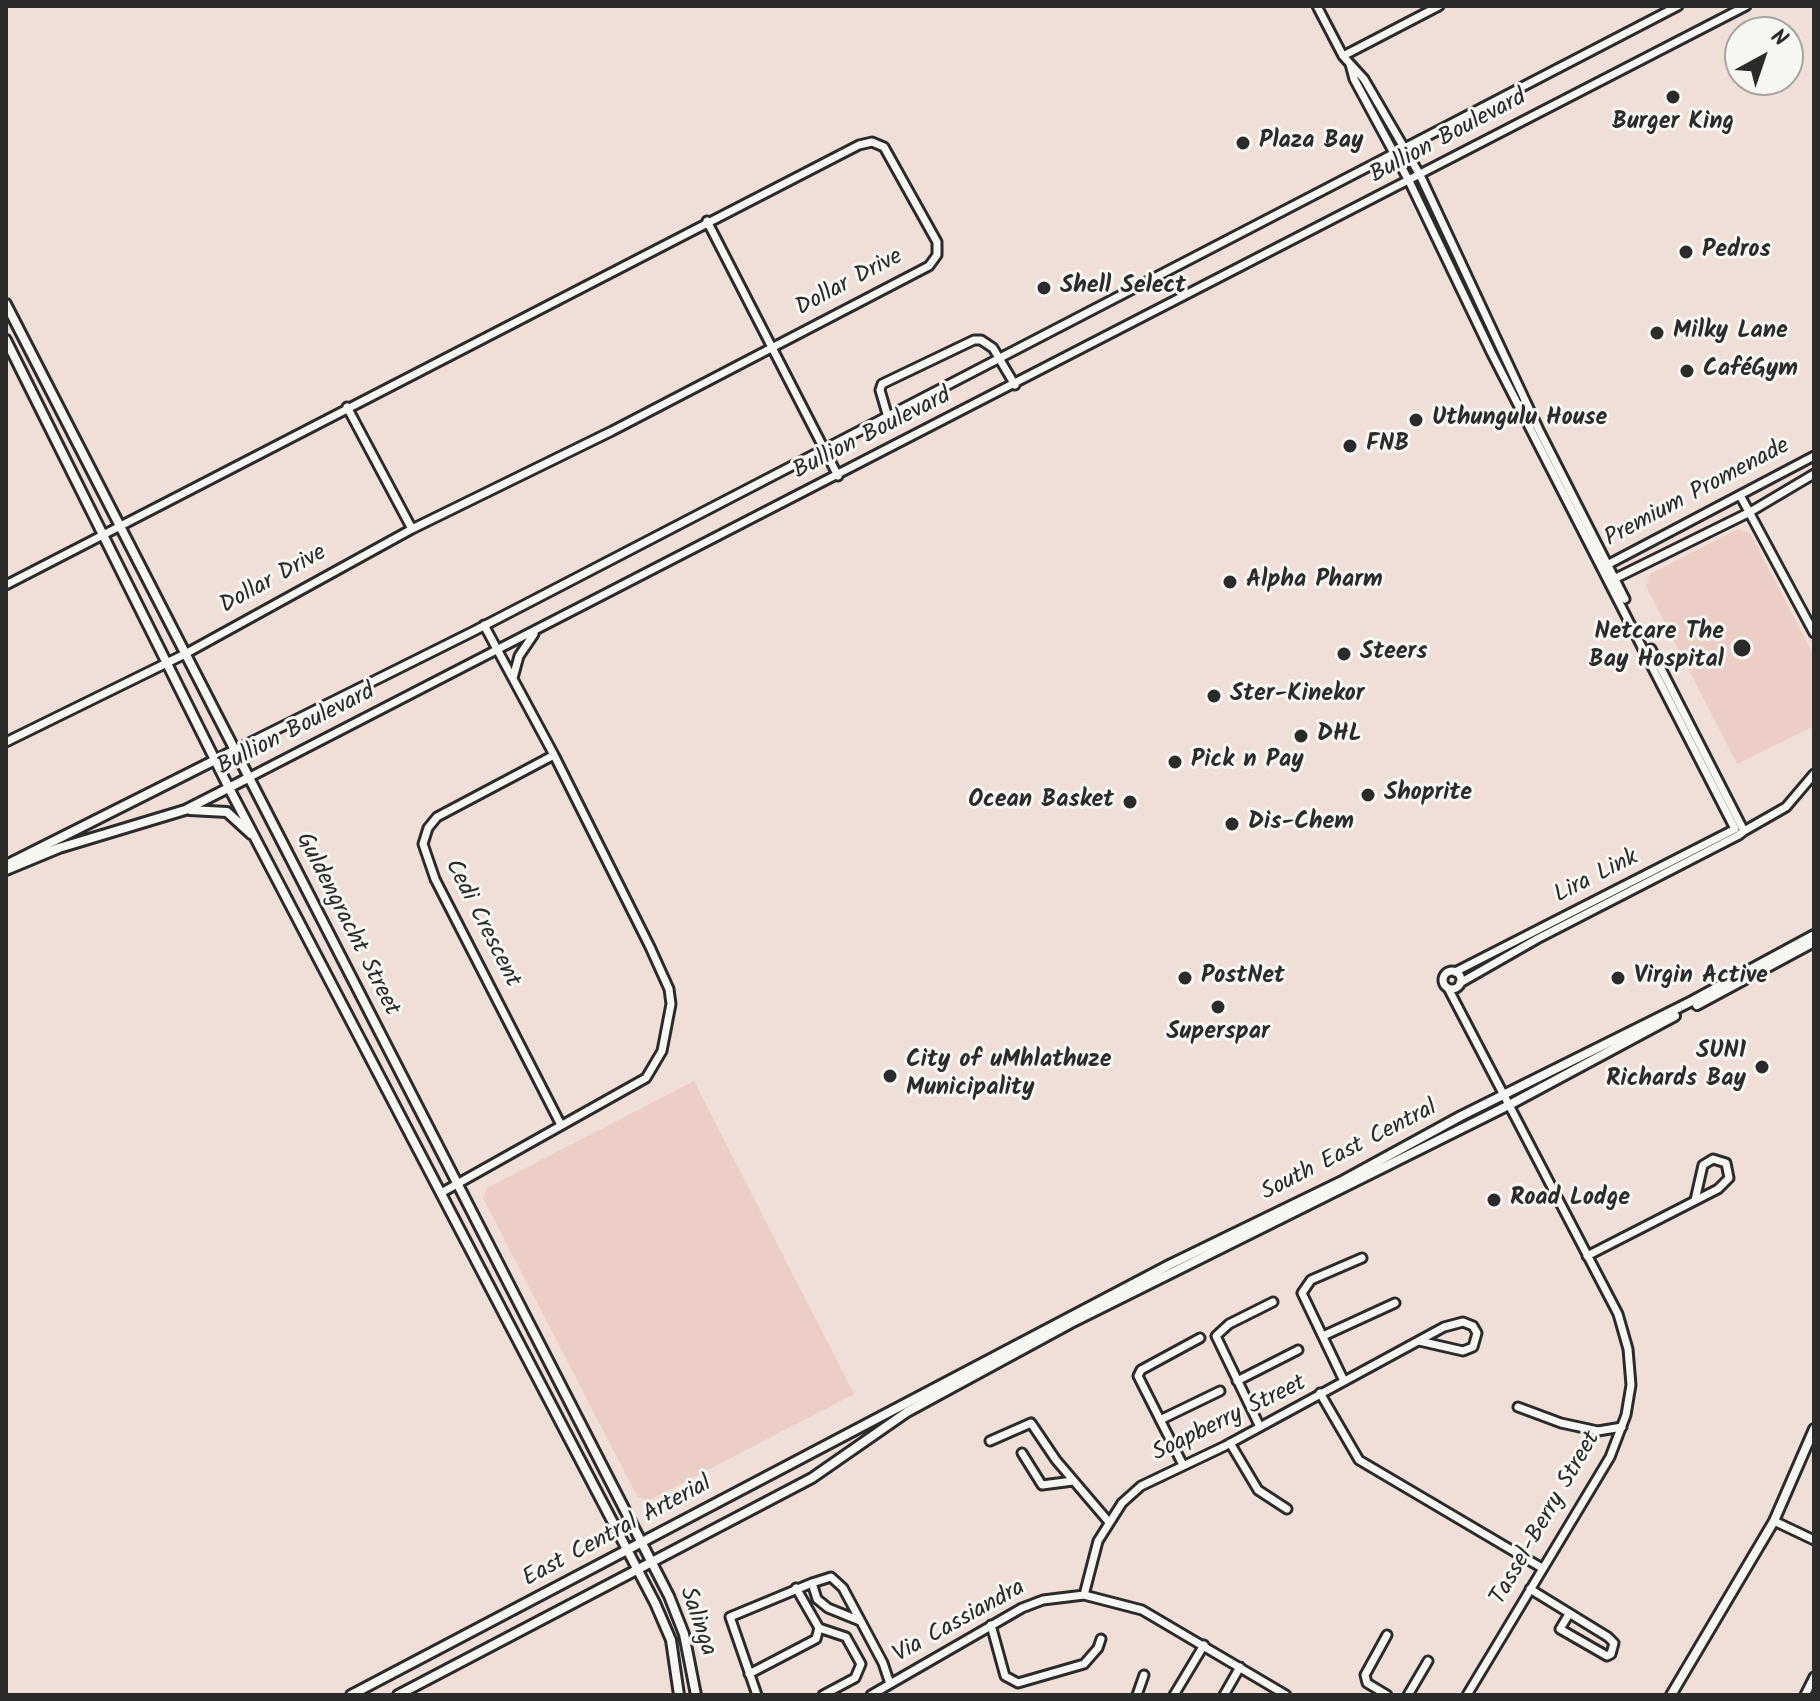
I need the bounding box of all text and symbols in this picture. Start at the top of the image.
north arrow [1724,16,1804,96]
text: N [1762,21,1795,57]
street label: Bullion Boulevard [1366,85,1532,191]
marker: Burger King [1664,88,1682,106]
place label: Burger King [1612,110,1734,138]
place label: Plaza Bay [1259,129,1363,157]
marker: Plaza Bay [1234,134,1252,152]
place label: Pedros [1702,238,1771,266]
marker: Pedros [1677,243,1695,261]
street label: Dollar Drive [792,244,908,324]
place label: Shell Select [1060,274,1186,302]
marker: Shell Select [1035,279,1053,297]
place label: Milky Lane [1673,319,1788,347]
marker: Milky Lane [1648,324,1666,342]
place label: CaféGym [1703,357,1798,385]
marker: CaféGym [1678,362,1696,380]
street label: Bullion Boulevard [789,383,957,487]
place label: Uthungulu House [1432,406,1607,434]
marker: Uthungulu House [1407,411,1425,429]
place label: FNB [1366,432,1409,460]
street label: Premium Promenade [1601,433,1795,555]
marker: FNB [1341,437,1359,455]
street label: Dollar Drive [216,540,332,622]
place label: Alpha Pharm [1246,568,1383,596]
marker: Alpha Pharm [1221,573,1239,591]
place label: Netcare The Bay Hospital [1589,620,1724,676]
marker: Netcare The Bay Hospital [1731,637,1753,659]
place label: Steers [1360,640,1427,668]
marker: Steers [1335,645,1353,663]
street label: Bullion Boulevard [213,679,381,783]
place label: Ster-Kinekor [1230,682,1364,710]
marker: Ster-Kinekor [1205,687,1223,705]
place label: DHL [1317,722,1362,750]
marker: DHL [1292,727,1310,745]
place label: Pick n Pay [1191,748,1304,776]
marker: Pick n Pay [1166,753,1184,771]
place label: Shoprite [1384,781,1472,809]
marker: Shoprite [1359,786,1377,804]
place label: Ocean Basket [968,788,1114,816]
marker: Ocean Basket [1121,793,1139,811]
place label: Dis-Chem [1248,810,1354,838]
marker: Dis-Chem [1223,815,1241,833]
street label: Guldengracht Street [287,829,405,1021]
street label: Lira Link [1550,845,1644,911]
street label: Cedi Crescent [437,855,525,993]
place label: PostNet [1201,964,1285,992]
place label: Virgin Active [1634,964,1768,992]
marker: PostNet [1176,969,1194,987]
marker: Virgin Active [1609,969,1627,987]
marker: Superspar [1209,998,1227,1016]
place label: Superspar [1166,1020,1270,1048]
place label: SUN1 Richards Bay [1606,1039,1746,1095]
place label: City of uMhlathuze Municipality [906,1048,1111,1104]
marker: SUN1 Richards Bay [1753,1058,1771,1076]
marker: City of uMhlathuze Municipality [881,1067,899,1085]
street label: South East Central [1257,1095,1443,1209]
place label: Road Lodge [1510,1186,1630,1214]
marker: Road Lodge [1485,1191,1503,1209]
street label: Soapberry Street [1148,1370,1312,1470]
street label: Tassel-Berry Street [1486,1427,1608,1611]
street label: East Central Arterial [519,1471,717,1595]
street label: Via Cassiandra [889,1575,1031,1671]
street label: Salinga [671,1584,721,1660]

